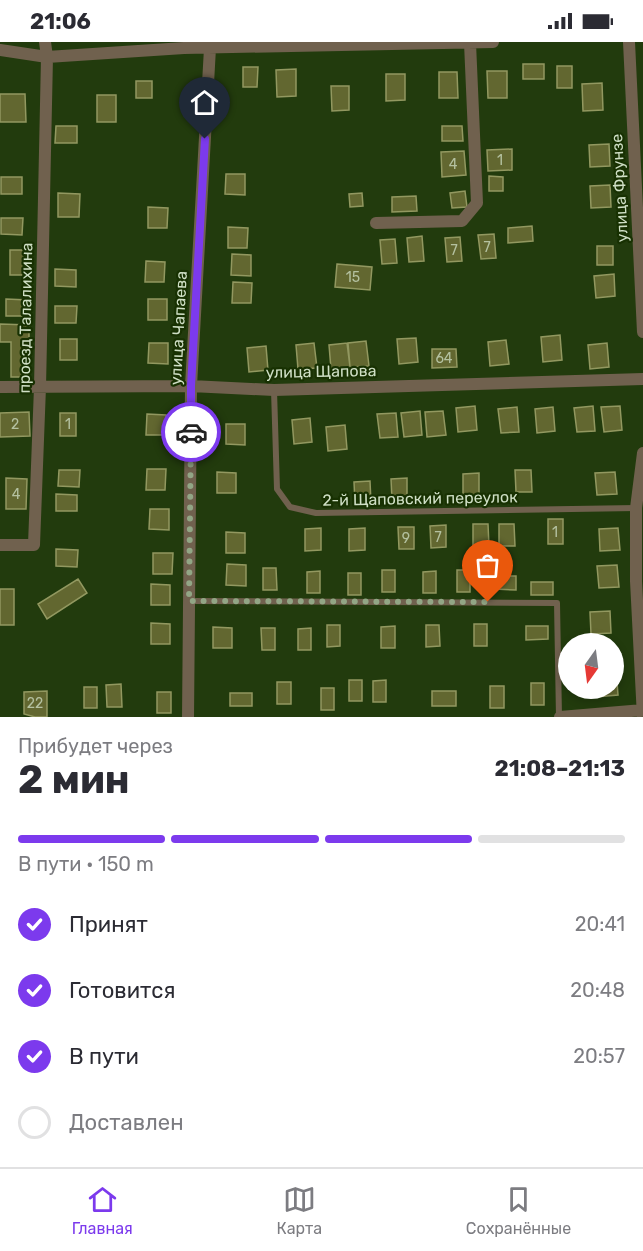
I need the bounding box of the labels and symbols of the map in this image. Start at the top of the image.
pin [179,77,230,139]
street label: улица Фрунзе [607,133,632,243]
house number: 1 [497,152,503,169]
house number: 4 [449,156,458,173]
house number: 7 [483,239,491,256]
street label: проезд Талалихина [15,242,36,394]
house number: 7 [450,242,458,259]
house number: 15 [346,269,360,286]
street label: улица Чапаева [166,270,191,386]
house number: 64 [435,350,453,367]
street label: улица Щапова [265,361,377,382]
courier [161,402,221,462]
house number: 2 [11,416,19,433]
house number: 1 [65,416,71,433]
house number: 4 [12,486,21,503]
street label: 2-й Щаповский переулок [322,487,518,510]
house number: 1 [552,524,558,541]
house number: 7 [434,529,442,546]
house number: 9 [402,530,410,547]
pin [462,540,513,602]
north arrow [558,633,624,699]
house number: 22 [27,695,43,712]

